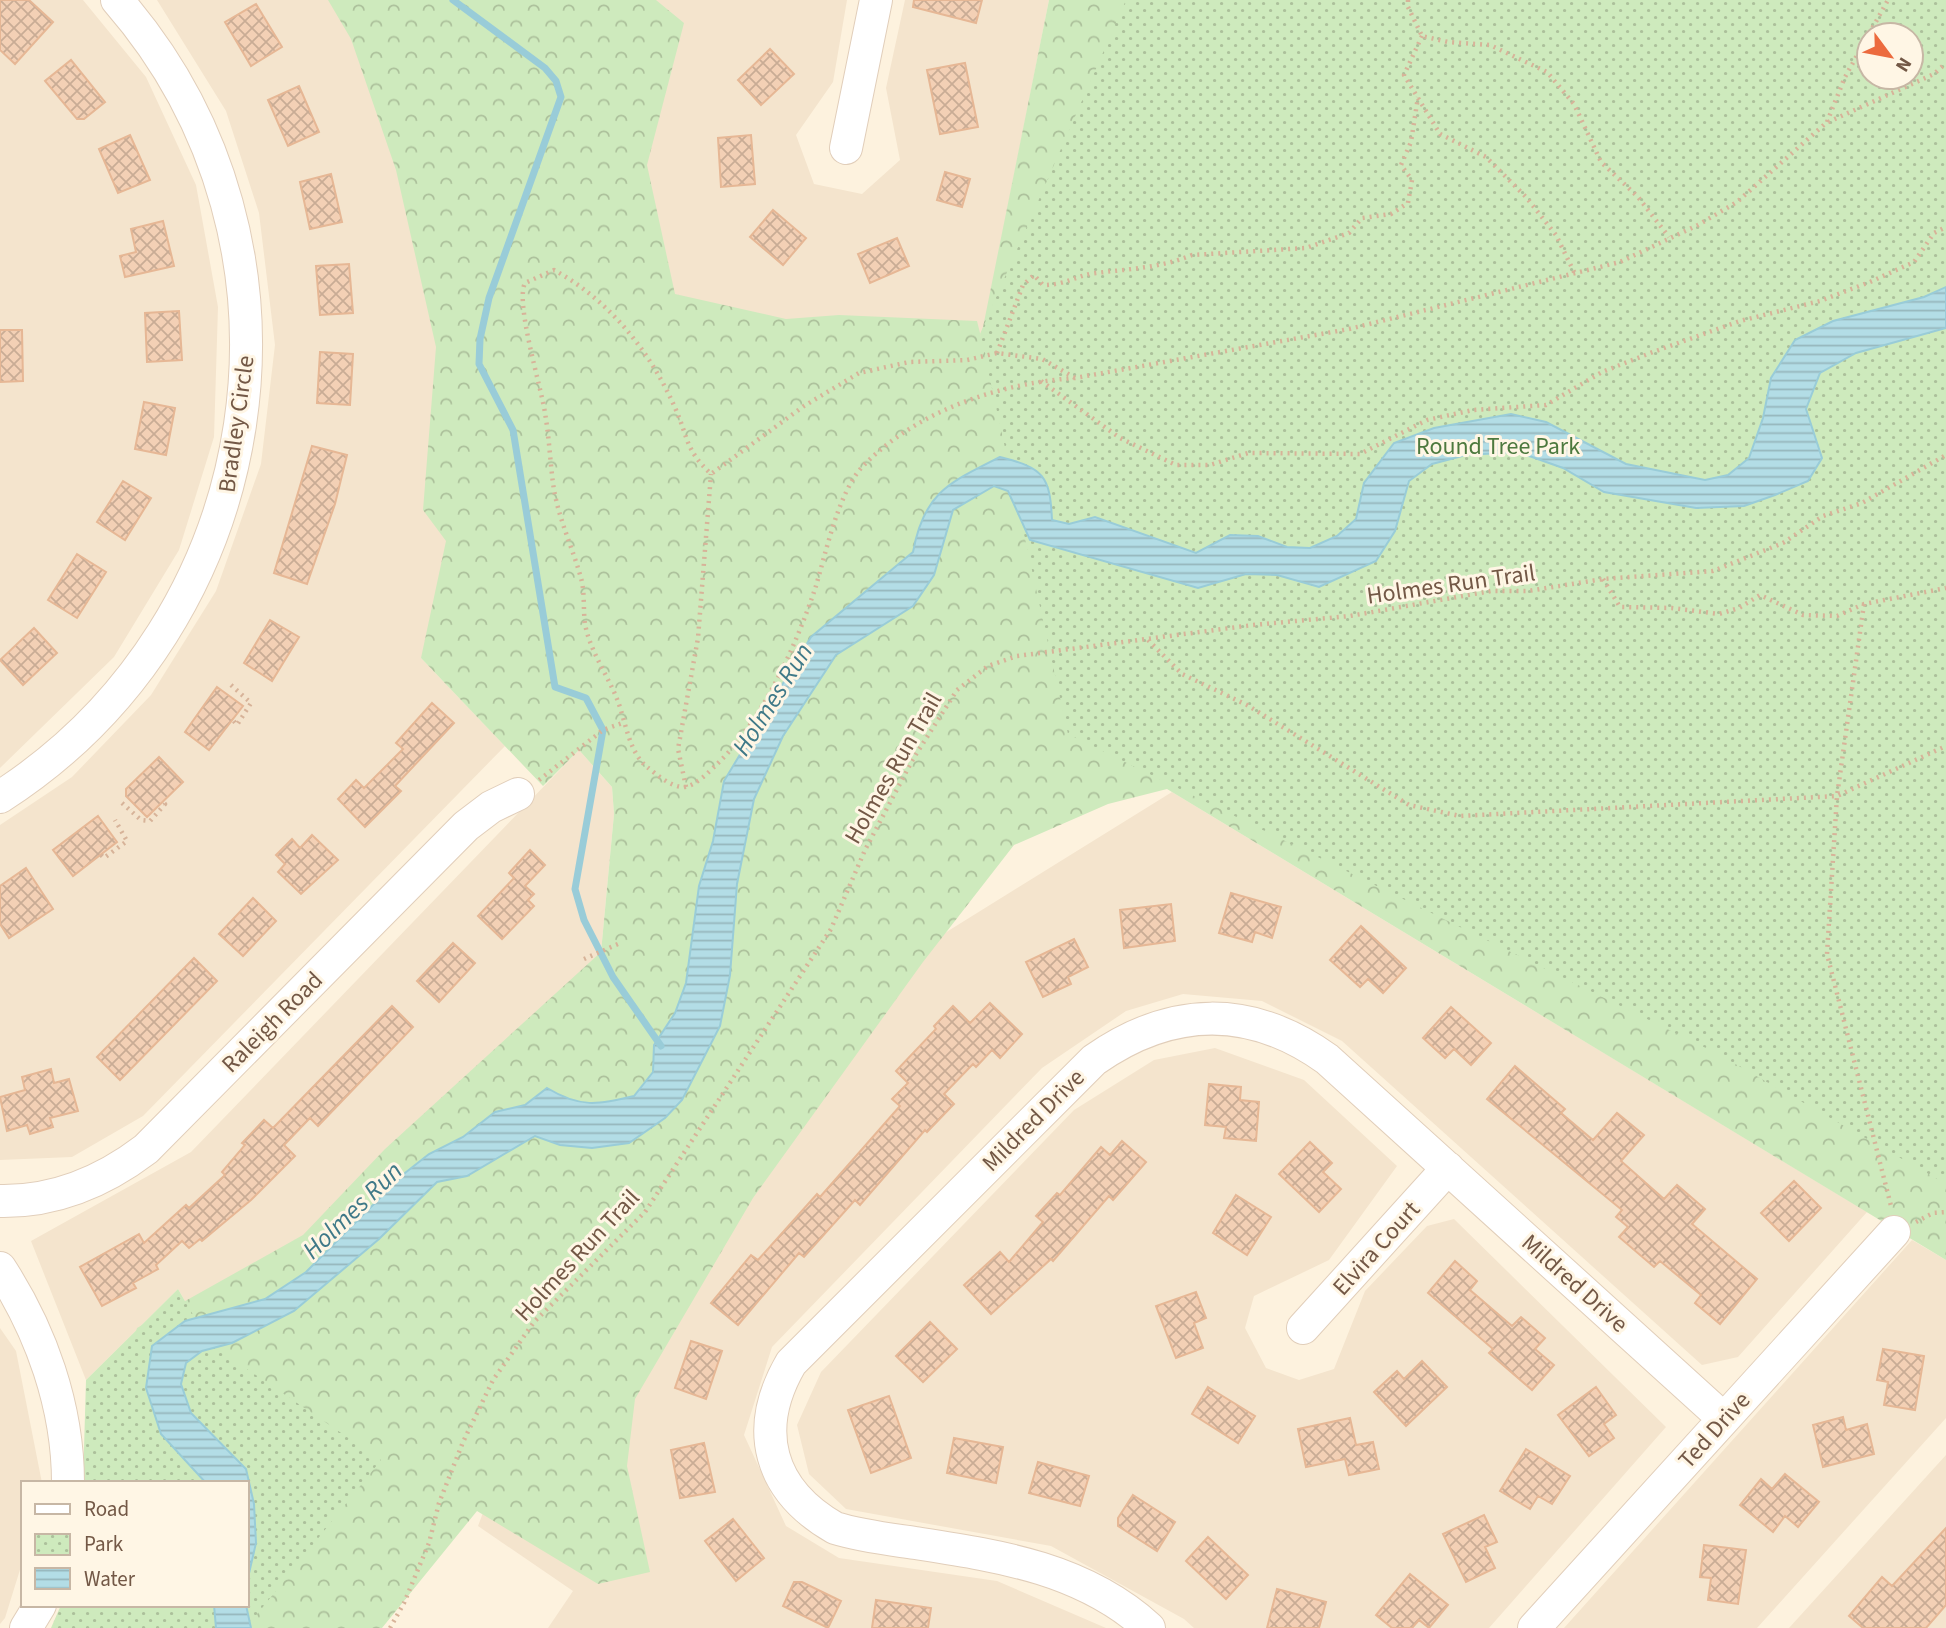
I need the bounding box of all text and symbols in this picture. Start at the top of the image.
north arrow [1855,21,1925,91]
text: N [1888,52,1918,77]
street label: Bradley Circle [210,353,263,495]
park label: Round Tree Park [1416,429,1580,464]
street label: Holmes Run Trail [1365,555,1538,614]
water label: Holmes Run [723,636,822,763]
street label: Holmes Run Trail [836,686,951,850]
street label: Raleigh Road [214,964,331,1081]
street label: Mildred Drive [974,1061,1093,1180]
water label: Holmes Run [294,1153,411,1268]
street label: Holmes Run Trail [507,1181,648,1329]
street label: Elvira Court [1324,1193,1428,1303]
street label: Mildred Drive [1514,1226,1636,1341]
street label: Ted Drive [1670,1384,1759,1477]
legend [21,1481,248,1607]
text: Road [84,1494,129,1524]
text: Park [84,1529,124,1559]
text: Water [84,1564,136,1594]

